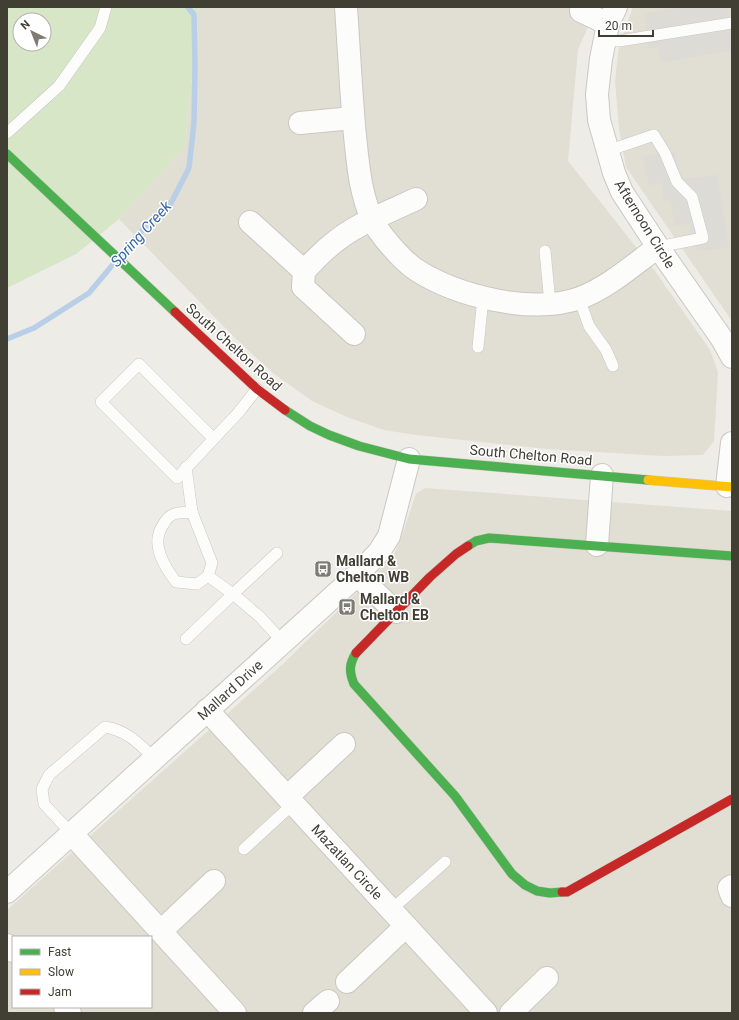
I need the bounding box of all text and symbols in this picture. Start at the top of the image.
north arrow [12,12,52,52]
scale bar [599,12,653,38]
text: N [18,17,33,32]
text: 20 m [605,19,632,33]
street label: Afternoon Circle [611,177,679,271]
water label: Spring Creek [107,197,176,271]
street label: South Chelton Road [183,300,285,394]
street label: South Chelton Road [469,442,593,468]
place label: Mallard & Chelton WB [336,553,409,585]
bus stop icon: Mallard & Chelton WB [313,559,333,579]
place label: Mallard & Chelton EB [360,591,429,623]
bus stop icon: Mallard & Chelton EB [337,597,357,617]
street label: Mallard Drive [194,657,266,723]
street label: Mazatlan Circle [308,821,386,903]
legend [12,936,152,1008]
text: Fast [48,945,71,959]
text: Slow [48,965,74,979]
text: Jam [48,985,72,999]

